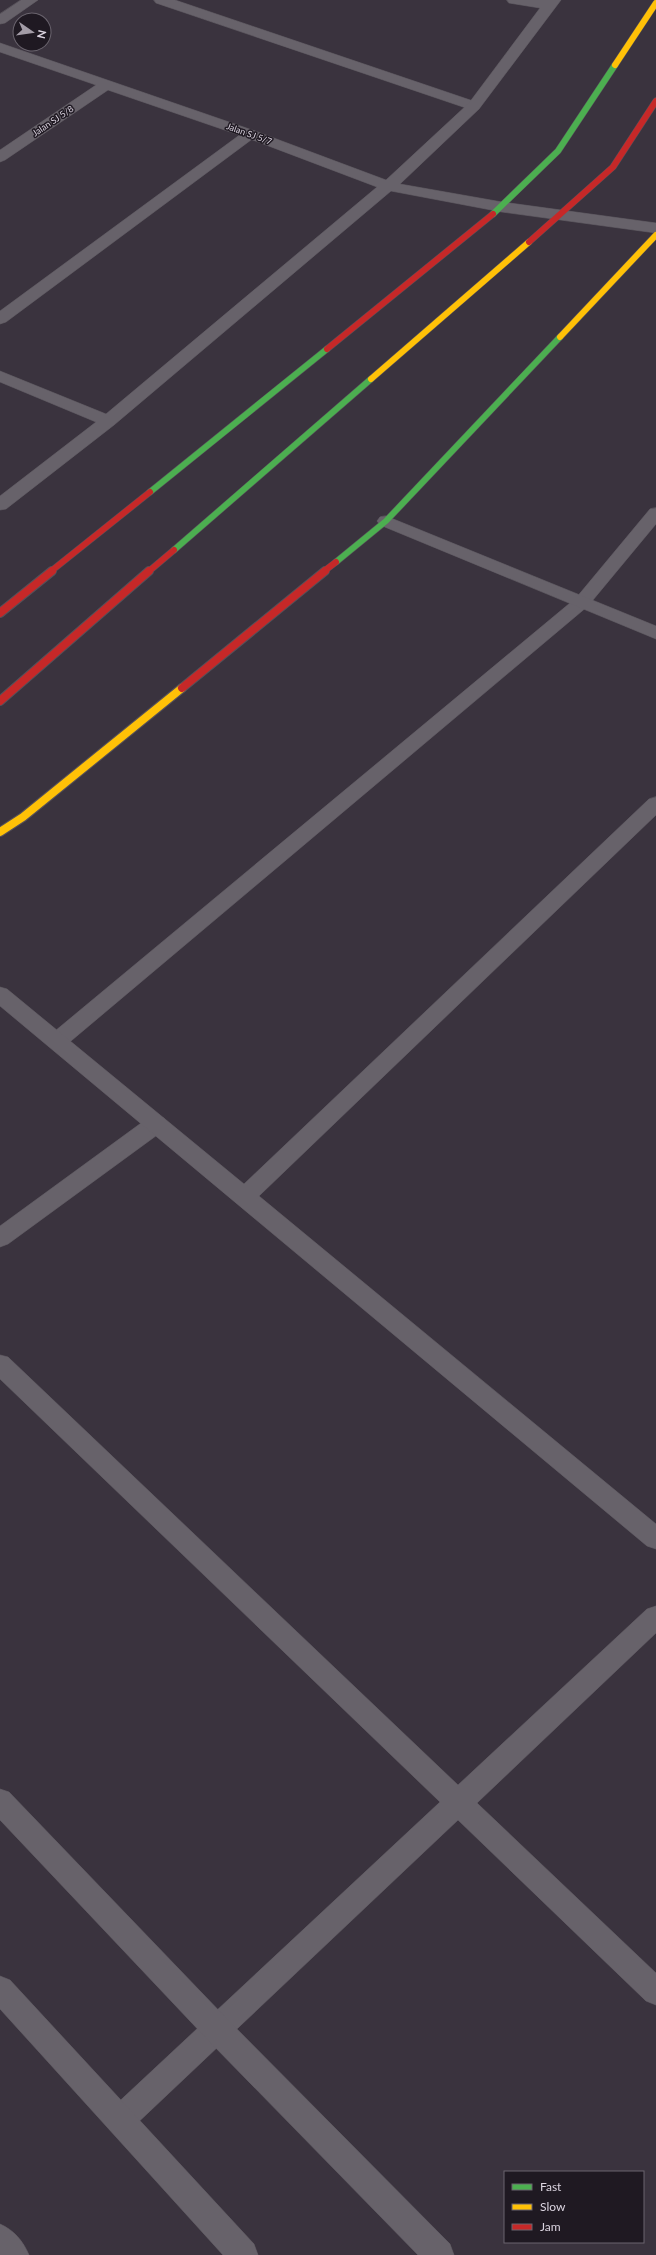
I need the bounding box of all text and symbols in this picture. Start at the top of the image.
north arrow [12,12,52,52]
text: N [35,29,50,40]
street label: Jalan SJ 5/8 [30,103,75,138]
street label: Jalan SJ 5/7 [225,120,273,147]
legend [504,2171,644,2243]
text: Fast [540,2179,562,2194]
text: Slow [540,2199,566,2214]
text: Jam [540,2219,561,2234]

